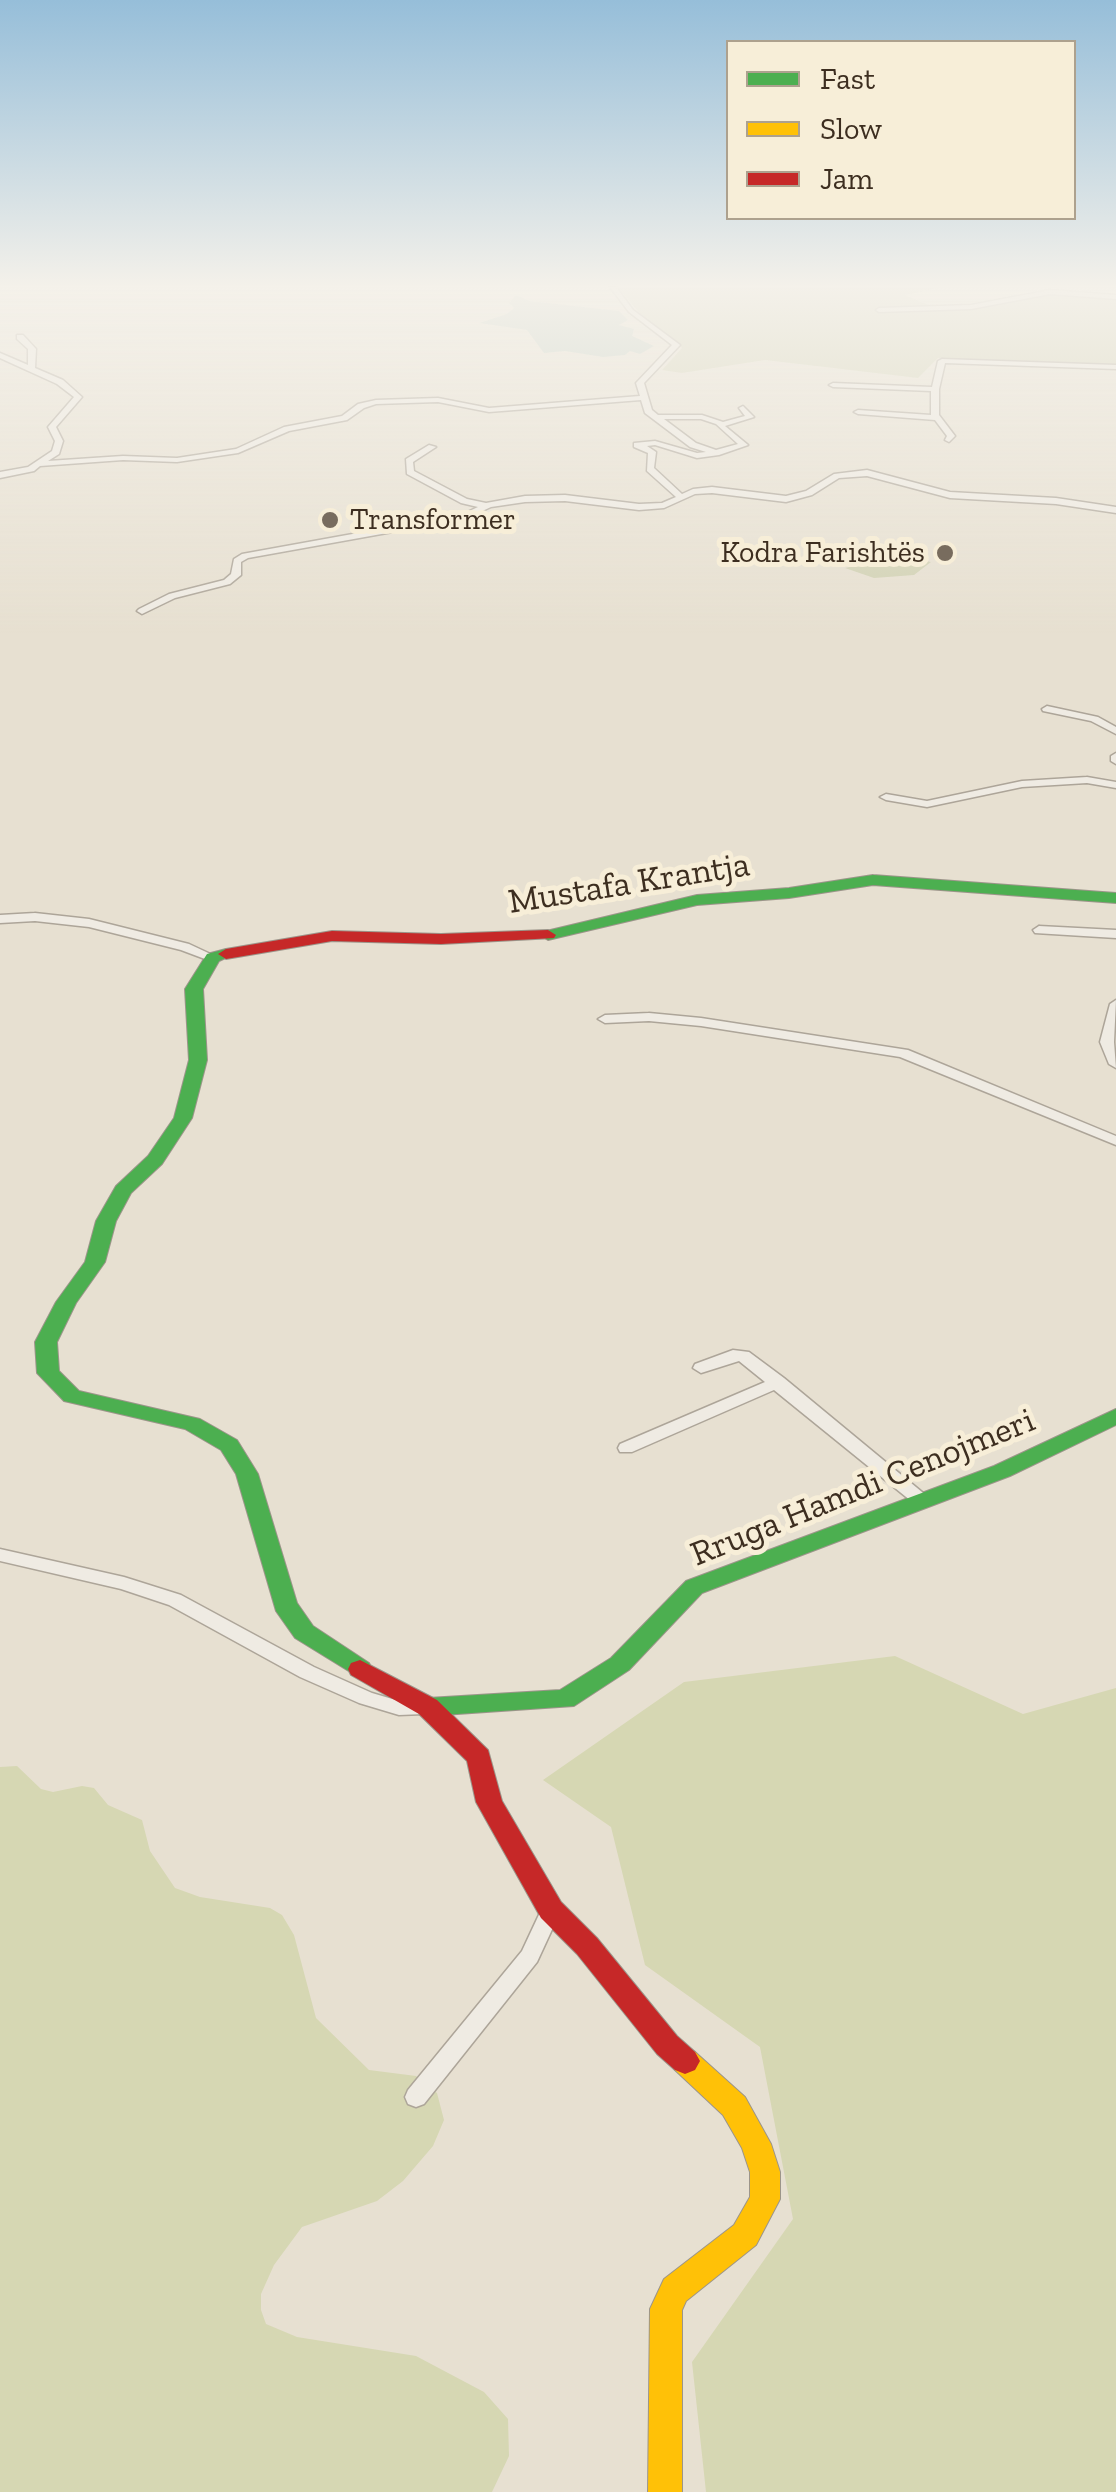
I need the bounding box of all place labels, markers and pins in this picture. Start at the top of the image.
place label: Transformer [350,502,516,538]
marker: Transformer [319,509,341,531]
place label: Kodra Farishtës [720,535,925,571]
marker: Kodra Farishtës [934,542,956,564]

